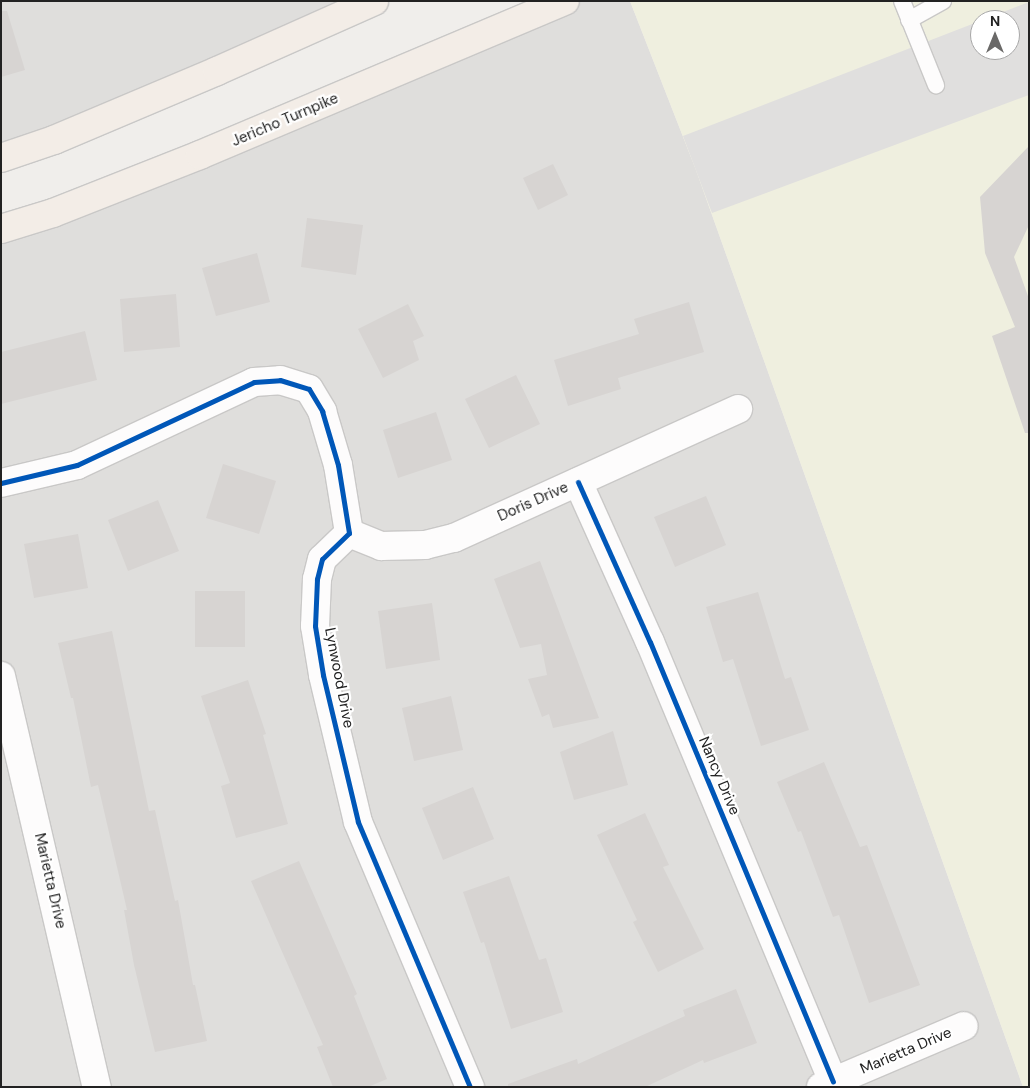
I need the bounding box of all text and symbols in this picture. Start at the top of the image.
north arrow [970,10,1020,60]
text: N [990,12,1000,30]
street label: Jericho Turnpike [229,89,341,151]
street label: Doris Drive [495,478,571,526]
street label: Lynwood Drive [320,626,358,730]
street label: Nancy Drive [694,734,744,818]
street label: Marietta Drive [30,831,70,931]
street label: Marietta Drive [858,1024,954,1078]

